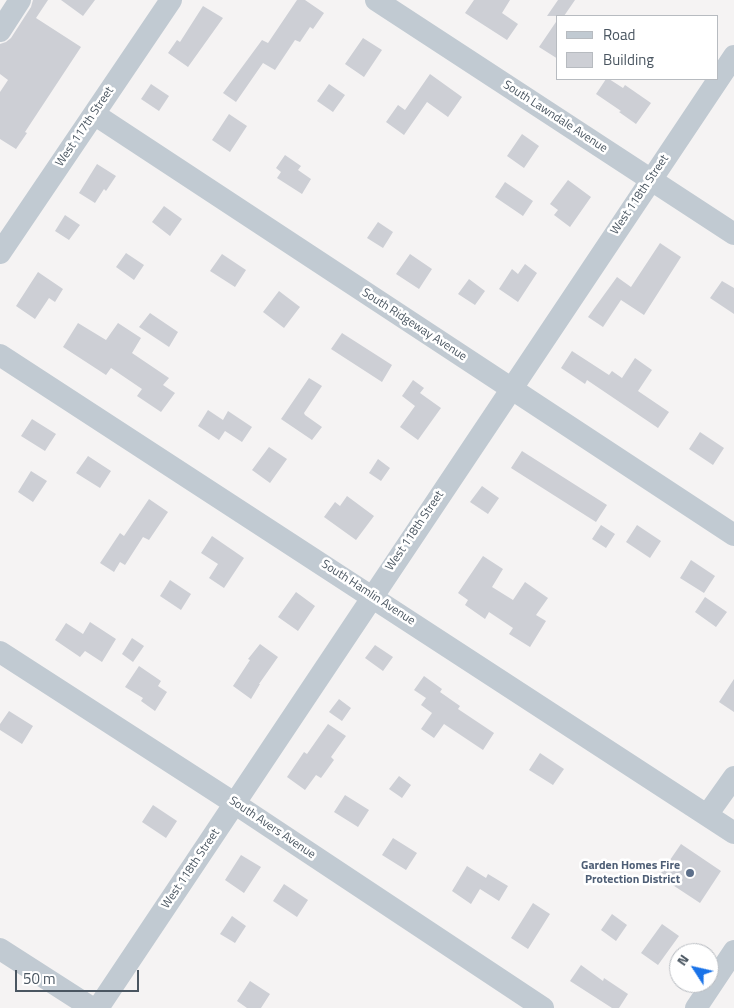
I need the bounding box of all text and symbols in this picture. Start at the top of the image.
legend [556,15,719,80]
text: Road [603,23,635,46]
text: Building [603,48,654,71]
street label: South Lawndale Avenue [500,78,610,156]
street label: West 117th Street [53,84,117,170]
street label: West 118th Street [608,152,672,238]
street label: South Ridgeway Avenue [359,286,469,364]
street label: West 118th Street [383,488,447,574]
street label: South Hamlin Avenue [319,557,417,629]
street label: South Avers Avenue [226,794,318,862]
street label: West 118th Street [159,826,223,912]
place label: Garden Homes Fire Protection District [581,859,680,887]
marker: Garden Homes Fire Protection District [684,867,696,879]
north arrow [669,943,719,993]
text: N [671,950,694,970]
scale bar [18,960,141,992]
text: 50 m [23,967,56,990]

